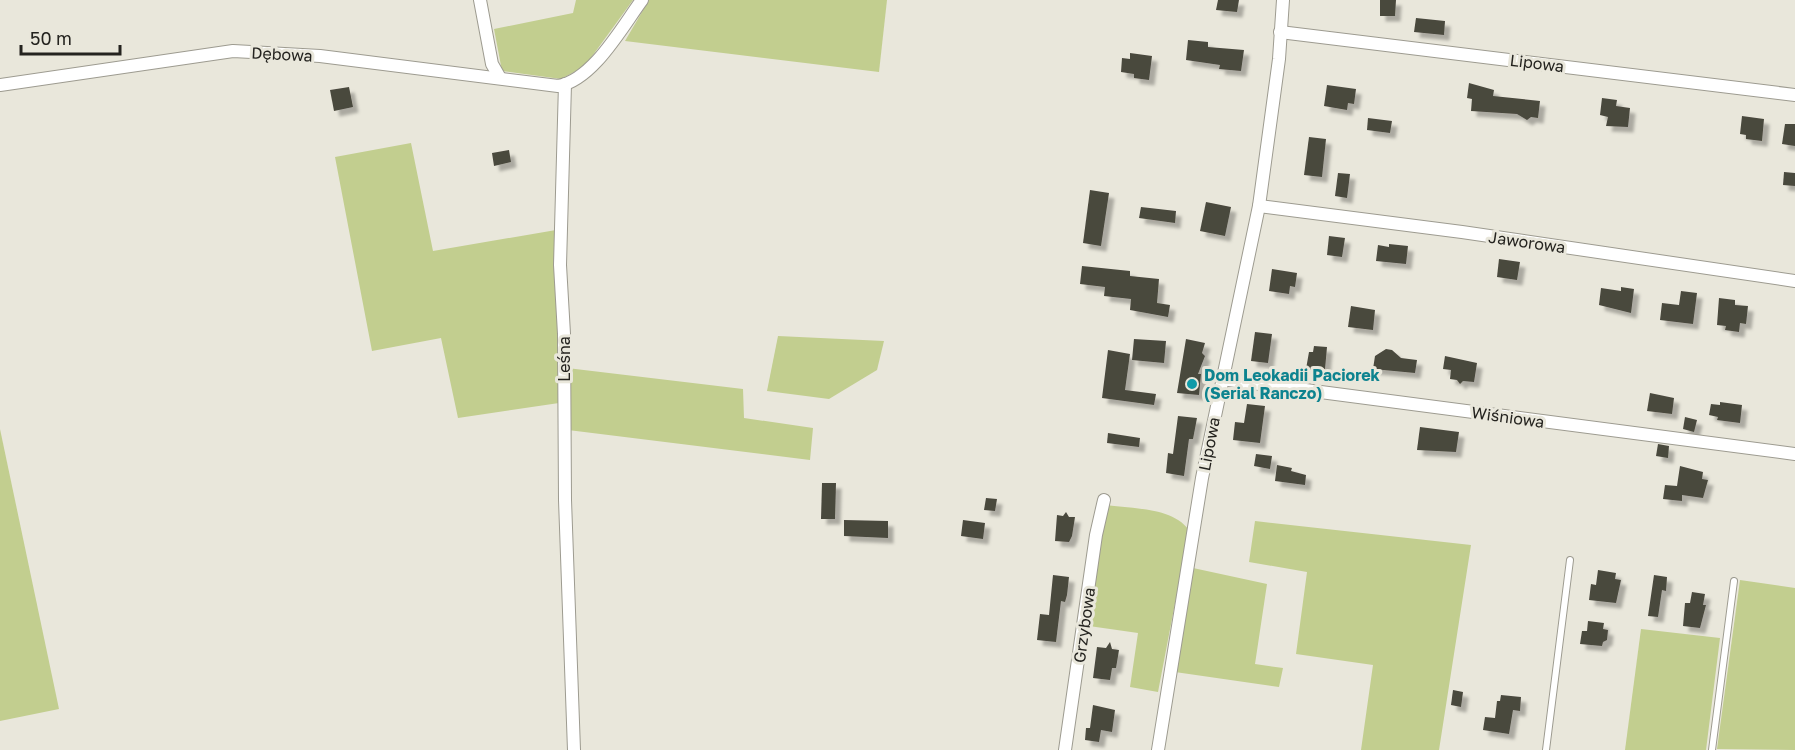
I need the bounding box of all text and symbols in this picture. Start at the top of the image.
scale bar [21,18,120,56]
text: 50 m [30,27,72,49]
street label: Dębowa [251,42,313,66]
street label: Lipowa [1509,50,1565,76]
street label: Jaworowa [1487,227,1567,257]
street label: Leśna [554,336,574,382]
place label: Dom Leokadii Paciorek (Serial Ranczo) [1204,365,1381,403]
marker: Dom Leokadii Paciorek (Serial Ranczo) [1185,377,1199,391]
street label: Wiśniowa [1470,402,1546,432]
street label: Lipowa [1194,415,1224,473]
street label: Grzybowa [1069,586,1099,664]

